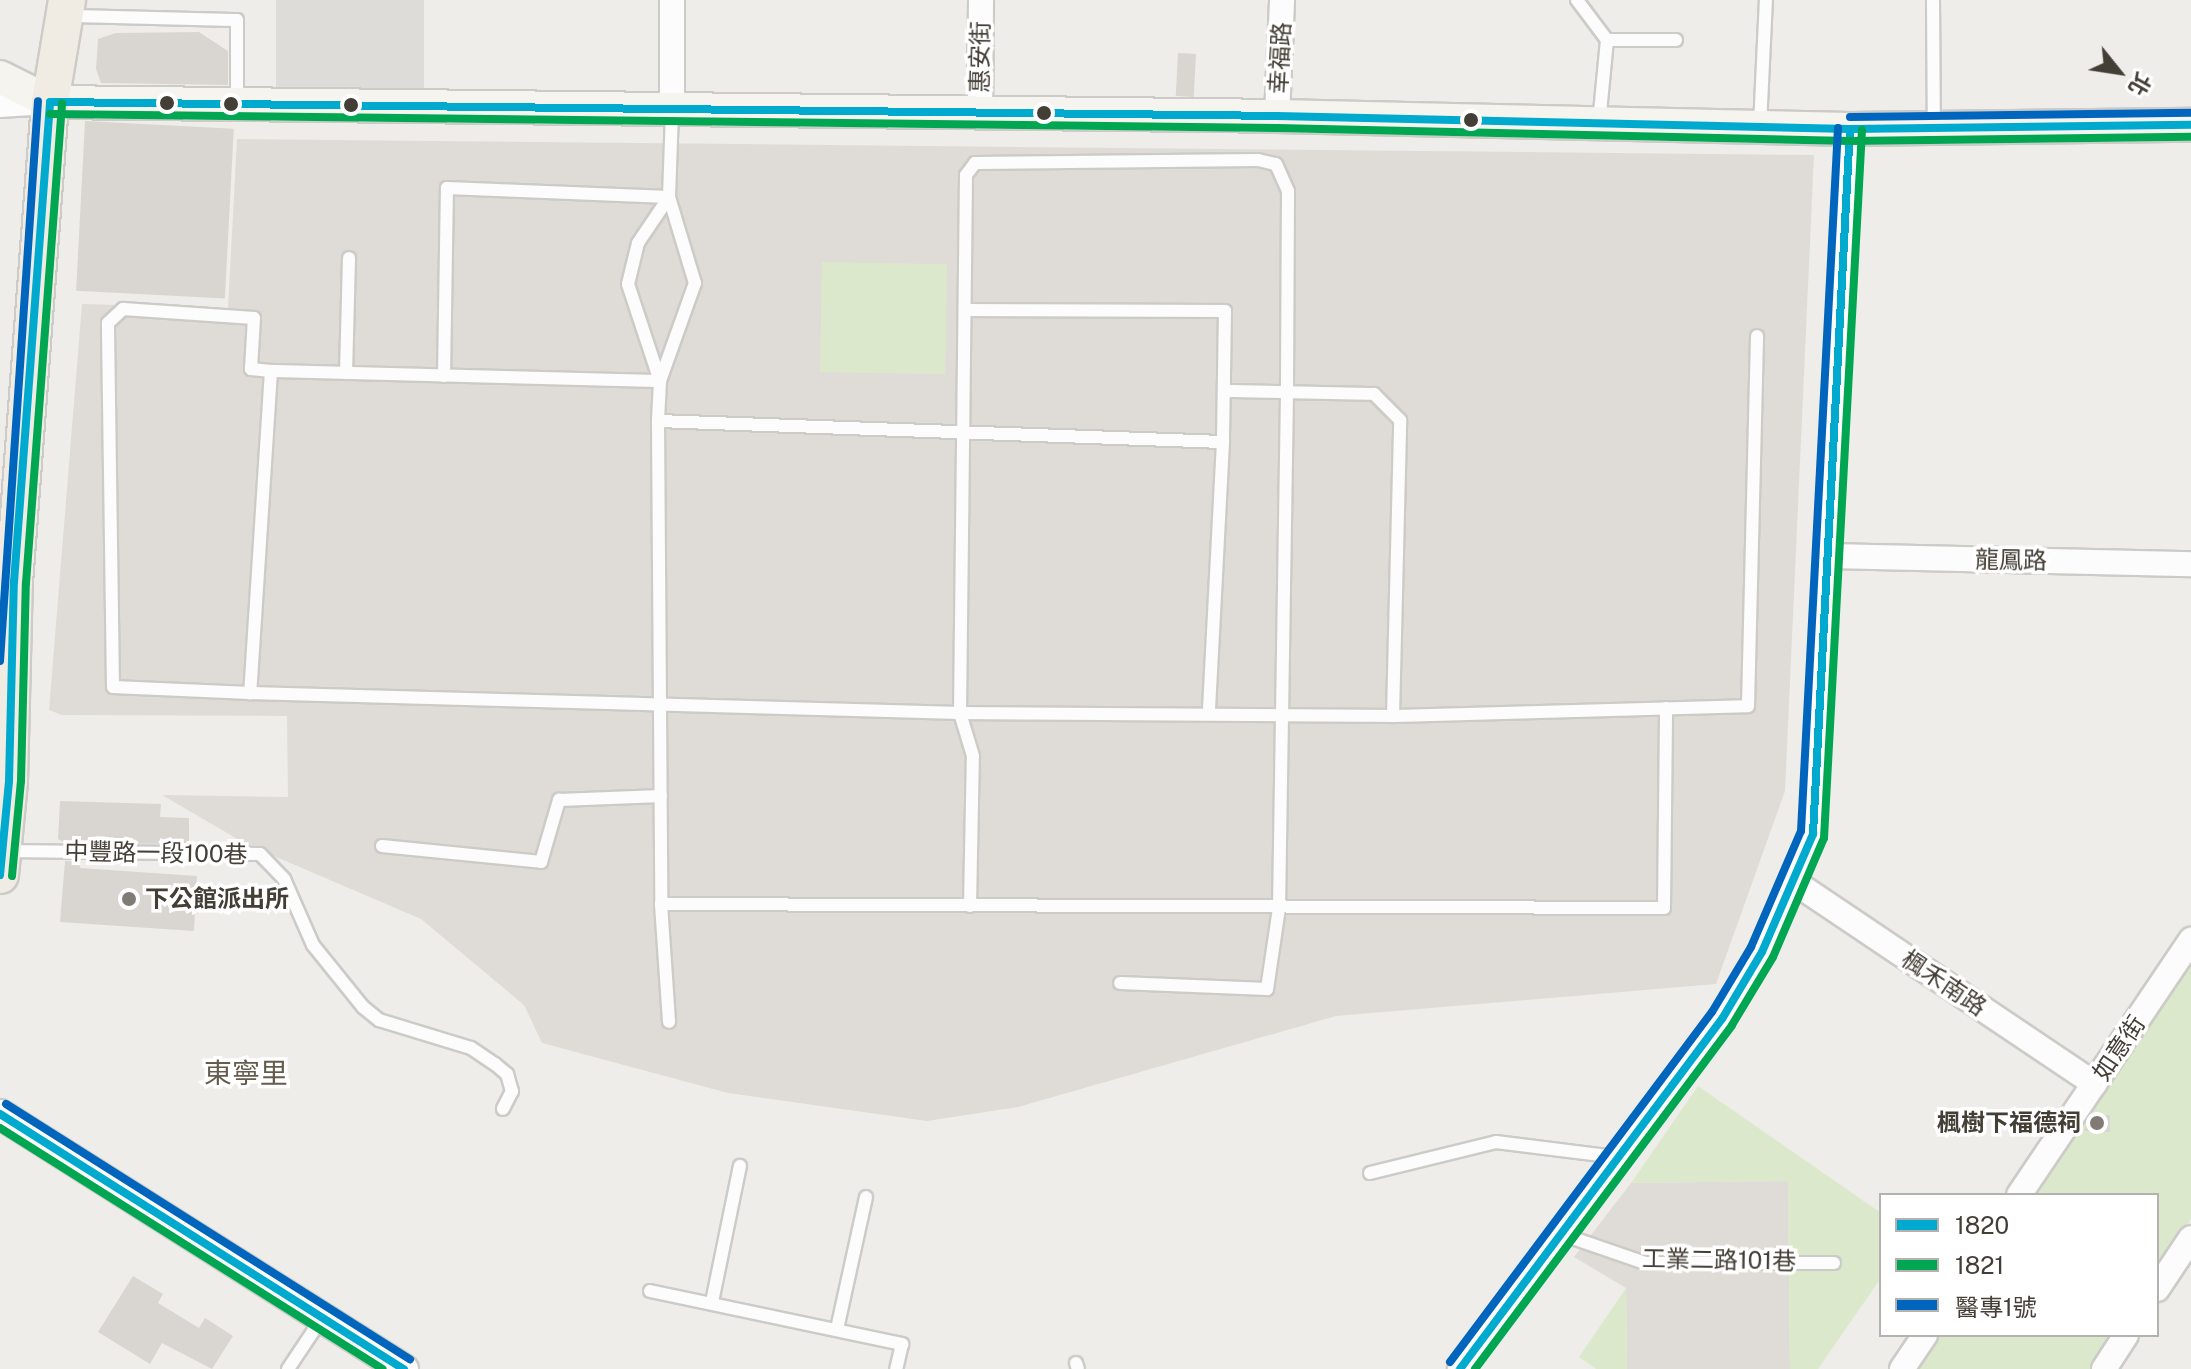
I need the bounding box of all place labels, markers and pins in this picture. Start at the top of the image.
unlabelled marker [159,95,175,111]
unlabelled marker [223,96,239,112]
unlabelled marker [343,97,359,113]
unlabelled marker [1036,105,1052,121]
unlabelled marker [1463,112,1479,128]
place label: 下公館派出所 [145,885,289,913]
marker: 下公館派出所 [120,890,138,908]
place label: 楓樹下福德祠 [1937,1109,2081,1137]
marker: 楓樹下福德祠 [2088,1114,2106,1132]

